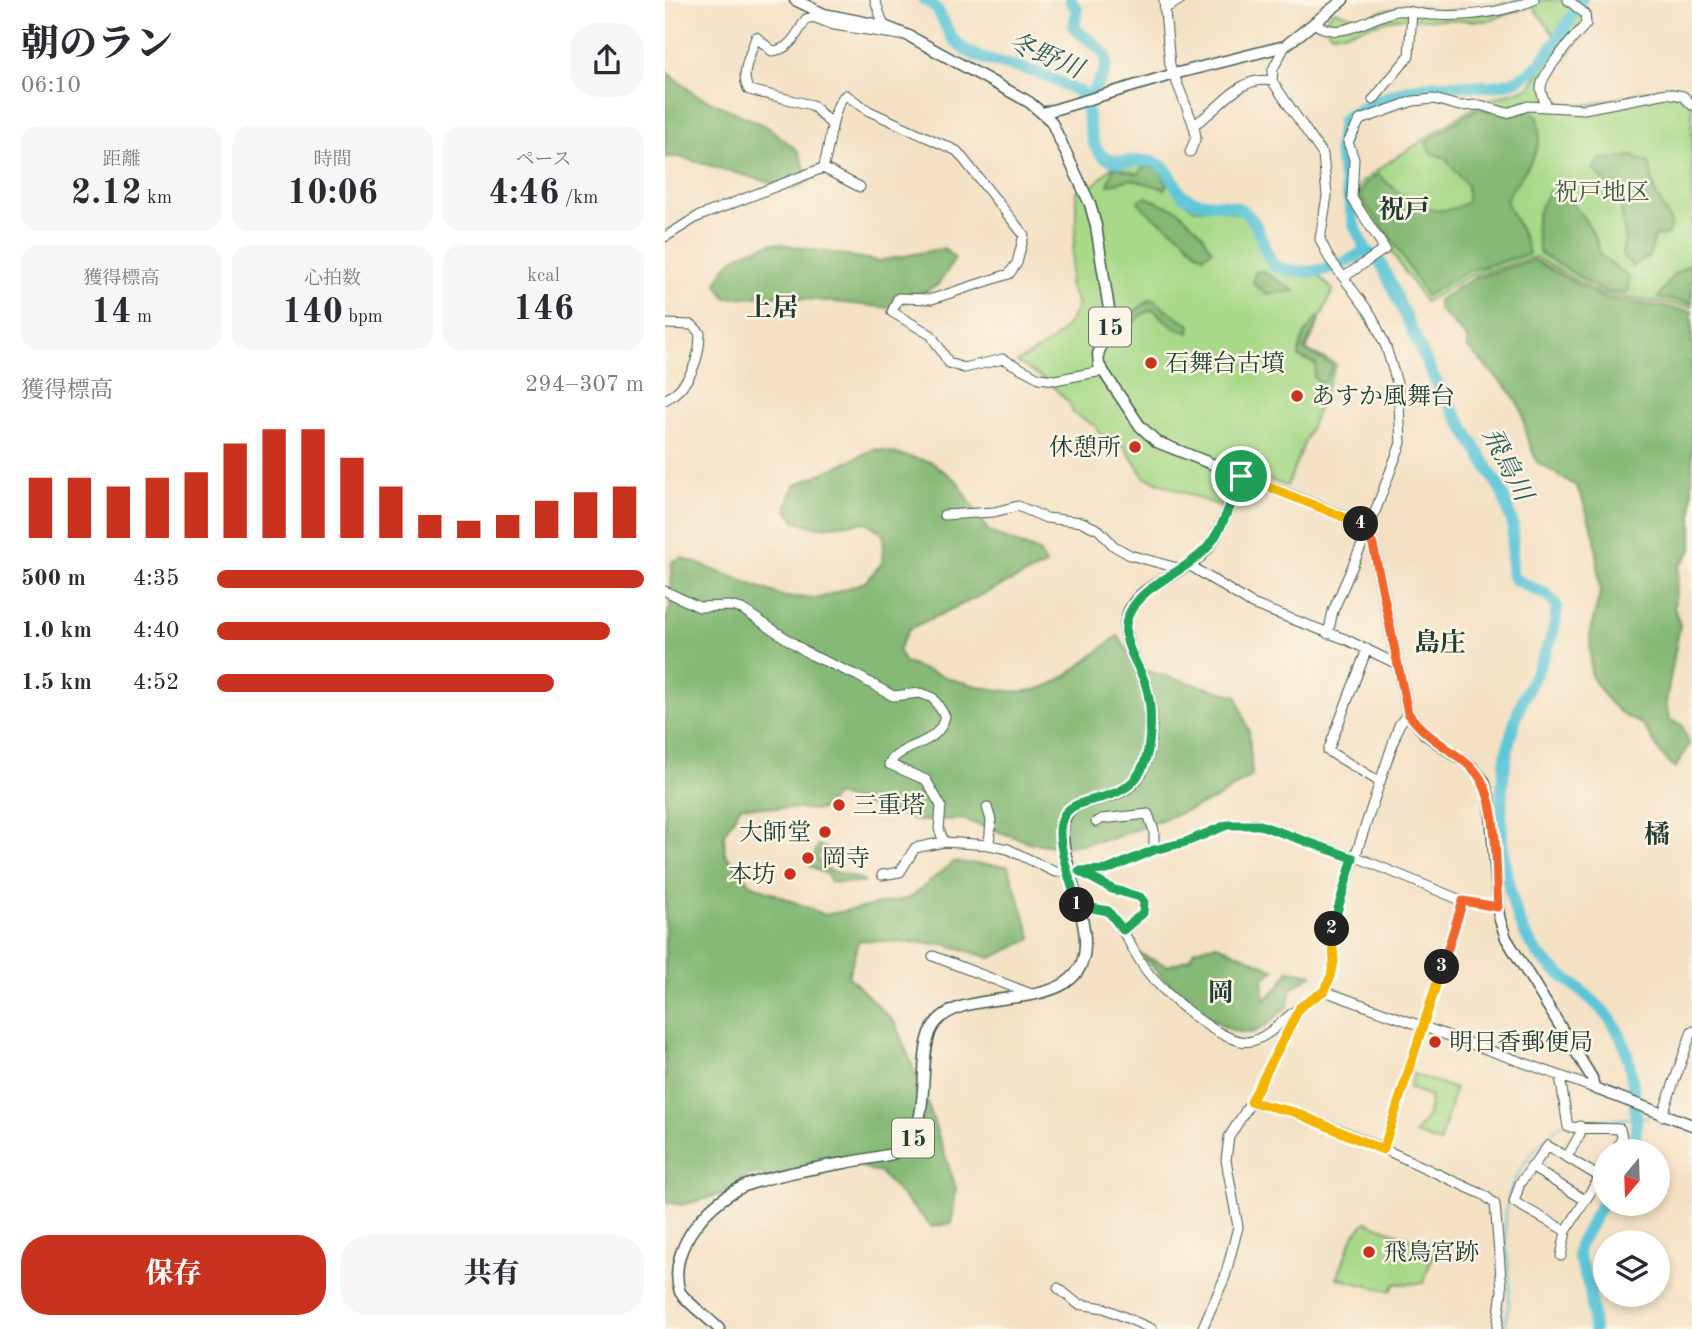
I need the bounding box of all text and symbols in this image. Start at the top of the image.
button: share [570,23,644,97]
text: 朝のラン [21,27,173,65]
water label: 冬野川 [1004,27,1090,85]
text: 06:10 [21,74,81,97]
text: 距離 [102,151,141,170]
text: 時間 [313,151,352,170]
text: ペース [515,151,572,170]
text: 2.12 [71,176,142,211]
text: 10:06 [287,176,378,211]
text: 4:46 [489,176,559,211]
park label: 祝戸地区 [1554,179,1650,206]
text: km [142,189,172,208]
text: /km [559,189,598,208]
district label: 祝戸 [1378,195,1430,224]
text: kcal [527,267,560,286]
text: 獲得標高 [83,270,160,289]
text: 心拍数 [304,270,361,289]
text: 146 [513,292,574,327]
district label: 上居 [746,294,798,322]
text: 14 [91,295,132,330]
text: 140 [282,295,343,330]
text: m [132,308,152,327]
text: bpm [343,308,383,327]
road number: 15 [1089,308,1131,346]
place label: 石舞台古墳 [1165,350,1285,377]
marker: 石舞台古墳 [1143,355,1159,371]
text: 294–307 m [525,373,644,396]
text: 獲得標高 [21,379,113,402]
place label: あすか風舞台 [1311,383,1455,410]
marker: あすか風舞台 [1289,388,1305,404]
water label: 飛鳥川 [1477,423,1539,508]
place label: 休憩所 [1049,434,1121,461]
marker: 休憩所 [1127,439,1143,455]
pin [1211,446,1271,506]
icon: arrive [1222,457,1260,495]
pin: 4 [1343,506,1379,542]
text: 4 [1355,514,1366,533]
text: 500 m [21,567,86,590]
text: 4:35 [133,567,179,590]
text: 1.0 km [21,619,92,642]
text: 4:40 [133,619,179,642]
district label: 島庄 [1414,628,1466,657]
text: 1.5 km [21,671,92,694]
text: 4:52 [133,671,179,694]
place label: 三重塔 [853,792,925,819]
marker: 三重塔 [831,797,847,813]
place label: 大師堂 [739,819,811,846]
district label: 橘 [1644,820,1670,849]
marker: 大師堂 [817,824,833,840]
place label: 岡寺 [822,845,870,872]
marker: 岡寺 [800,850,816,866]
place label: 本坊 [728,861,776,888]
marker: 本坊 [782,866,798,882]
pin: 1 [1059,888,1095,922]
text: 1 [1071,895,1082,914]
pin: 2 [1315,912,1349,946]
text: 2 [1326,919,1337,938]
pin: 3 [1425,950,1459,984]
text: 3 [1436,957,1447,976]
district label: 岡 [1208,979,1234,1007]
place label: 明日香郵便局 [1449,1029,1593,1056]
marker: 明日香郵便局 [1427,1034,1443,1050]
road number: 15 [892,1119,934,1158]
north arrow [1593,1139,1669,1216]
map controls [1593,1139,1670,1307]
button: layers [1593,1230,1670,1307]
button: 保存 [21,1235,326,1315]
button: 共有 [340,1235,644,1315]
place label: 飛鳥宮跡 [1383,1239,1479,1266]
marker: 飛鳥宮跡 [1361,1244,1377,1260]

